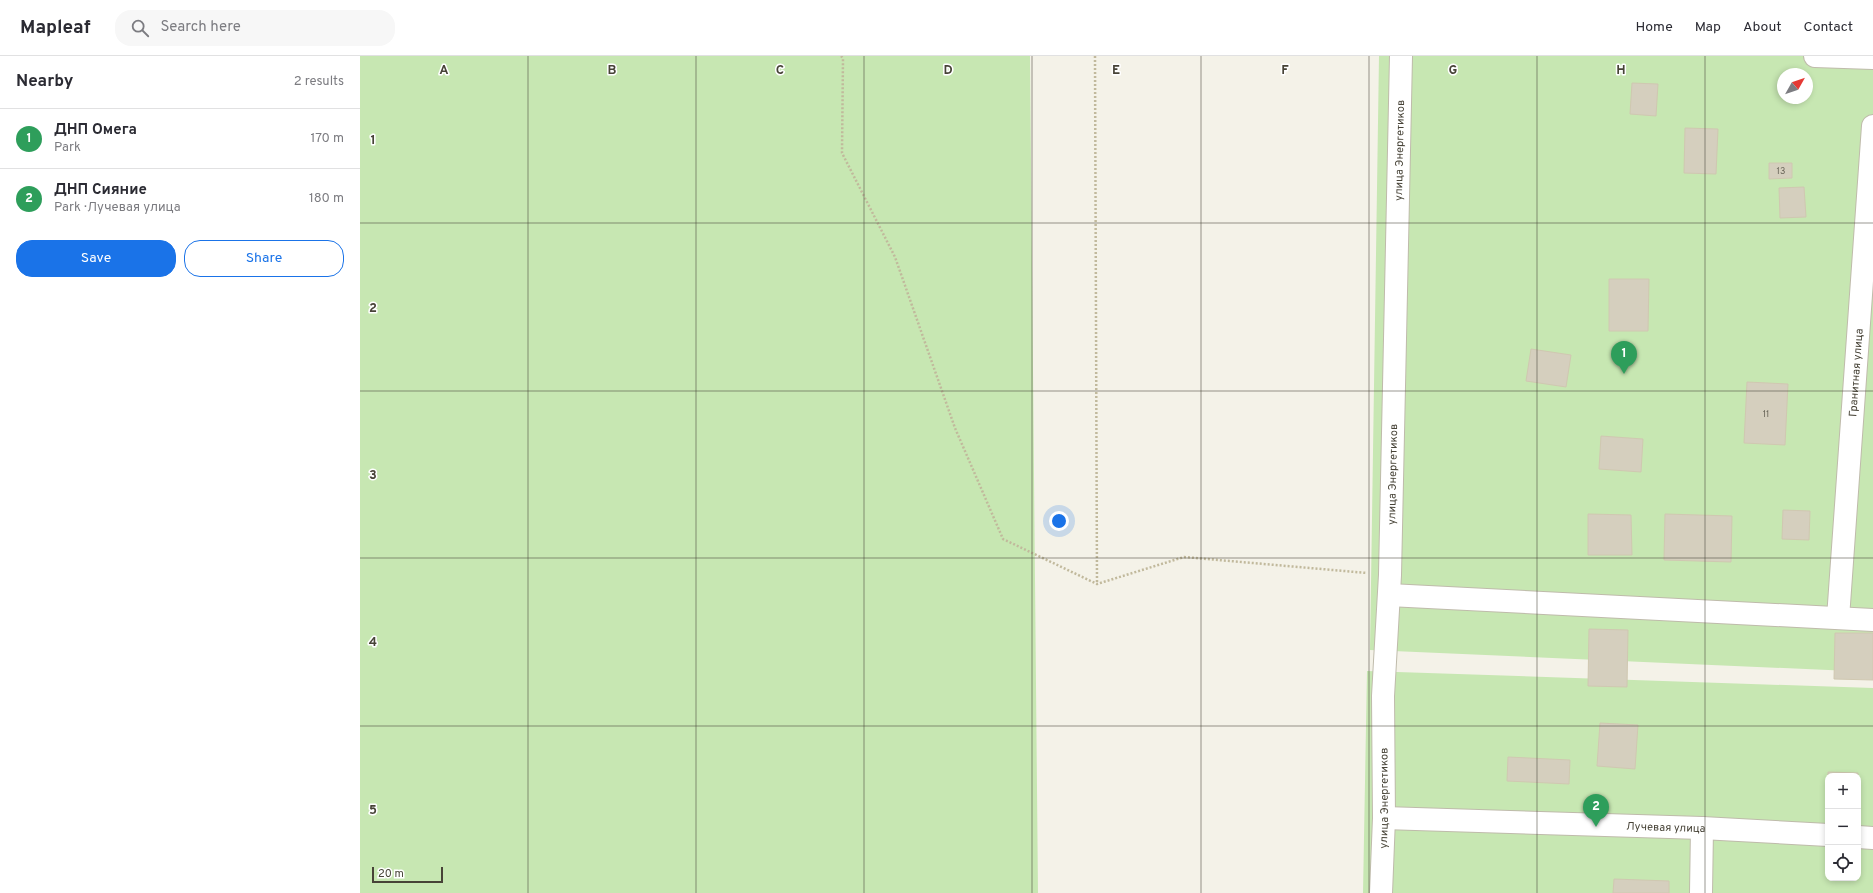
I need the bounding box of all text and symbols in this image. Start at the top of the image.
search box [115,10,395,46]
text: Mapleaf [20,16,91,40]
icon: search [129,17,151,39]
text: Search here [161,18,241,37]
text: Home [1636,19,1673,36]
text: Map [1695,19,1721,36]
text: About [1743,19,1782,36]
text: Contact [1804,19,1853,36]
text: A [439,63,449,79]
text: B [608,63,617,79]
text: C [776,63,784,79]
text: D [943,63,953,79]
text: E [1112,63,1120,79]
text: F [1281,63,1289,79]
text: G [1449,63,1458,79]
text: H [1616,63,1626,79]
north arrow [1777,68,1813,104]
text: Nearby [16,71,73,93]
text: 2 results [294,74,344,90]
street label: улица Энергетиков [1392,100,1408,201]
text: ДНП Омега [54,121,137,140]
text: 1 [26,131,32,147]
text: 170 m [310,131,344,147]
text: 1 [370,133,376,149]
text: Park [54,140,81,156]
house number: 13 [1777,166,1785,177]
text: ДНП Сияние [54,181,147,200]
text: 2 [25,191,33,207]
text: 180 m [309,191,344,207]
text: Park · Лучевая улица [54,200,181,216]
button: Save [16,240,176,277]
button: Share [184,240,344,277]
text: 2 [369,301,377,317]
street label: Гранитная улица [1846,328,1867,417]
pin: 1 [1611,341,1637,374]
house number: 11 [1763,409,1769,420]
street label: улица Энергетиков [1385,424,1401,525]
text: 3 [369,468,377,484]
your location [1049,511,1069,531]
text: 4 [369,635,377,651]
street label: улица Энергетиков [1377,747,1392,849]
map controls [1825,773,1861,881]
button: + [1825,773,1861,809]
pin: 2 [1583,794,1609,827]
text: 5 [369,803,377,819]
button: − [1825,809,1861,845]
street label: Лучевая улица [1626,820,1706,836]
button: locate [1825,845,1861,881]
scale bar [372,865,443,884]
text: 20 m [378,867,404,881]

